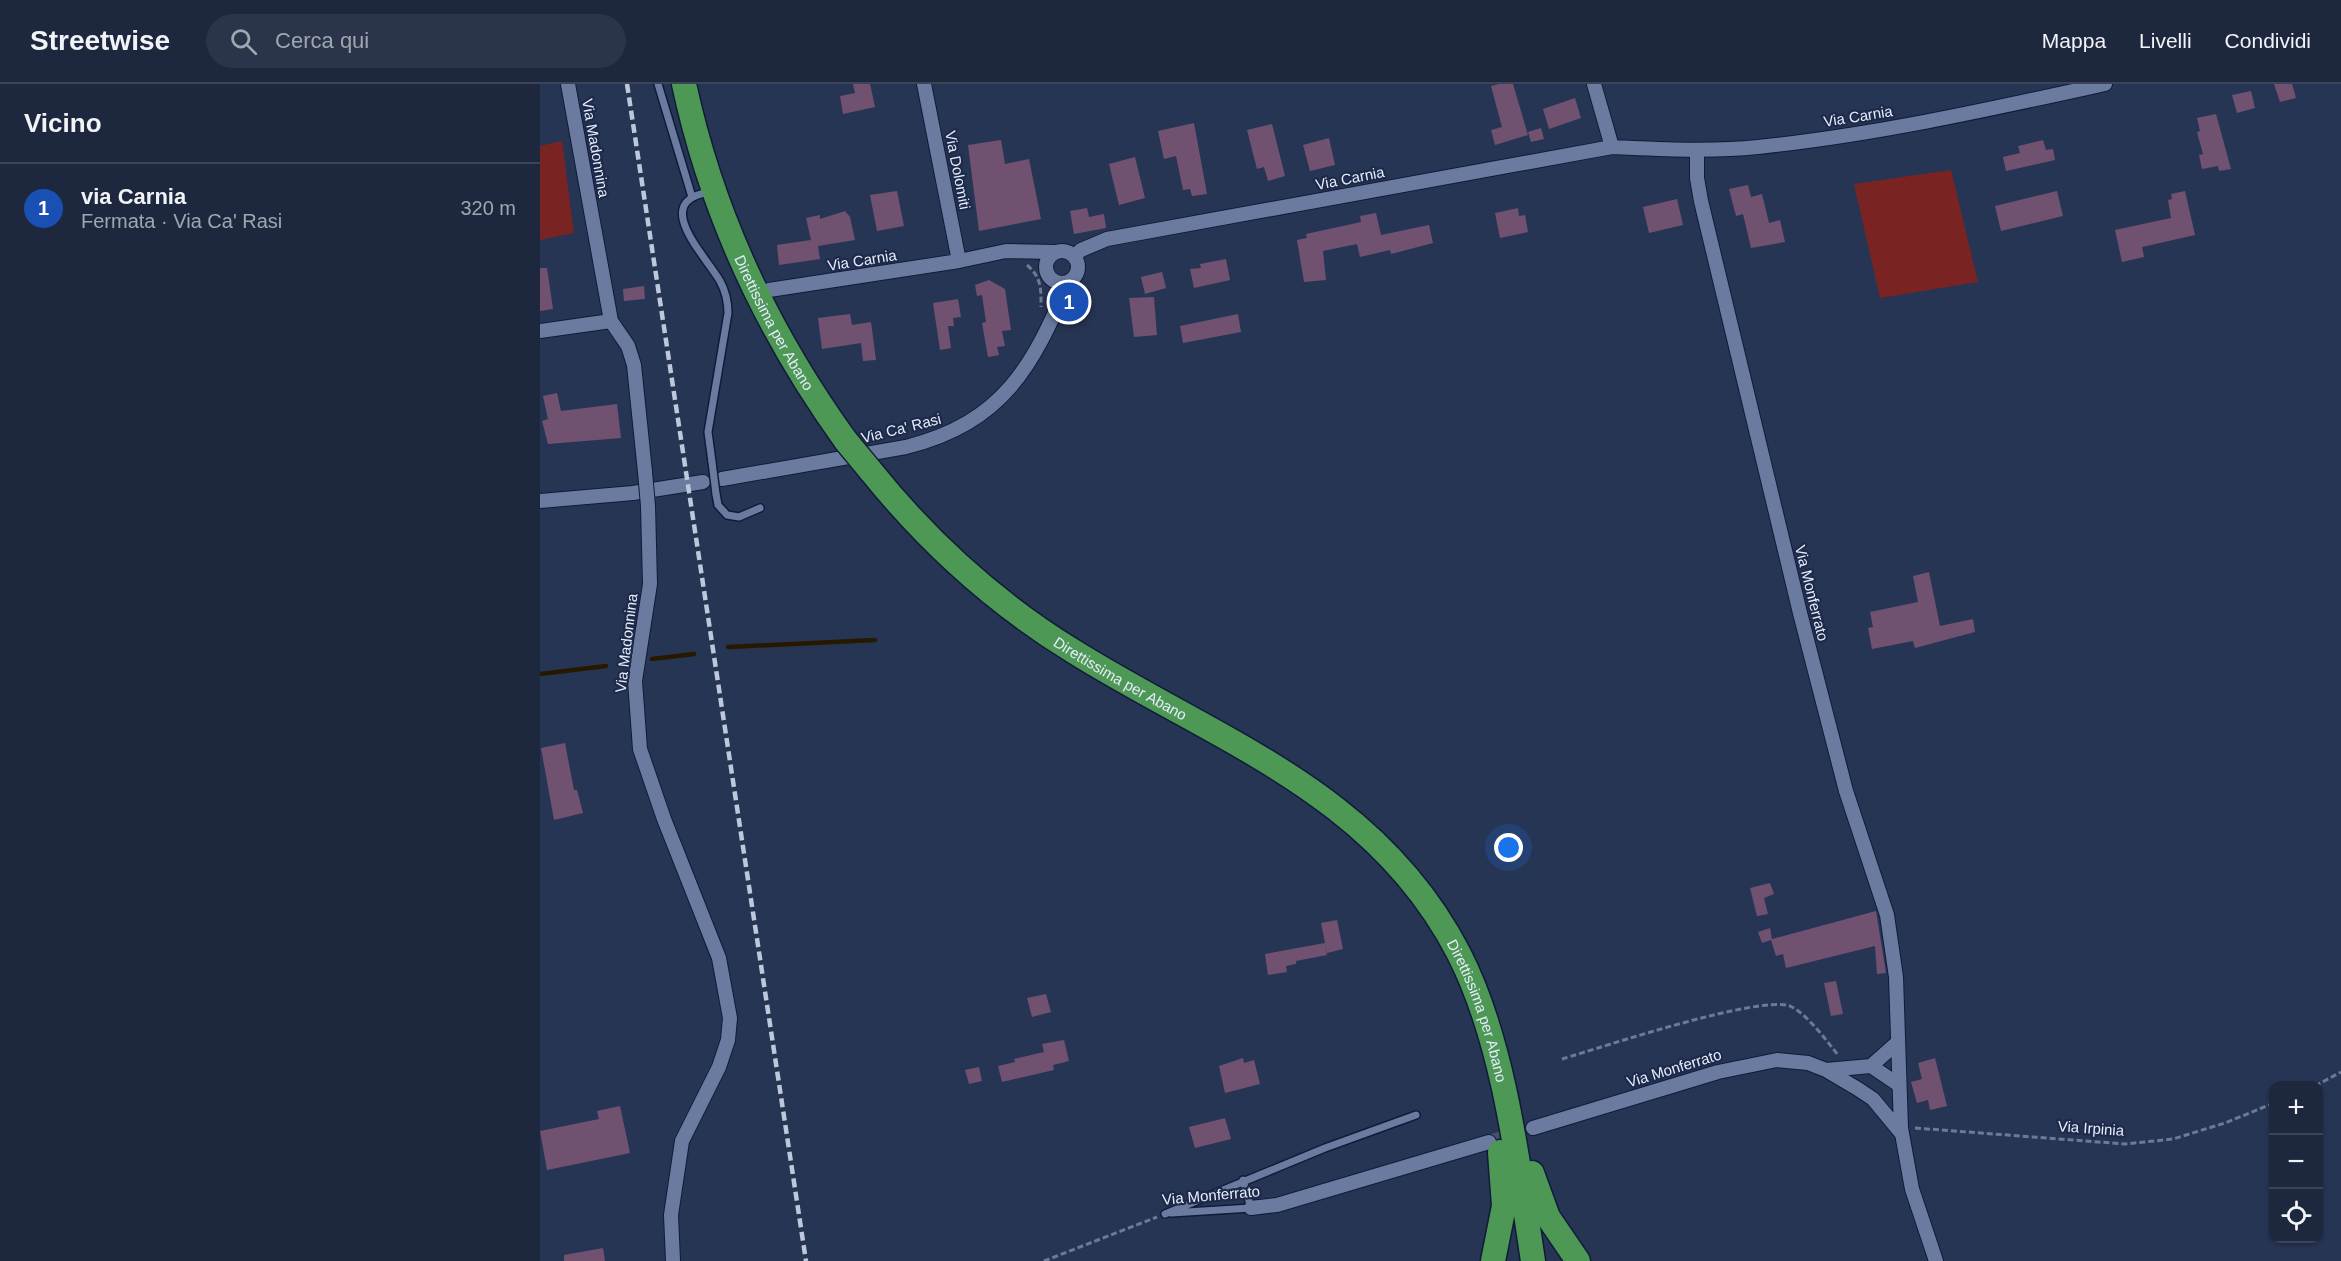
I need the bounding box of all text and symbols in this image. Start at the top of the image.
search box [206,14,626,68]
text: Streetwise [30,25,170,56]
icon: search [227,25,260,58]
text: Cerca qui [275,28,369,53]
text: Mappa [2042,29,2106,52]
text: Livelli [2139,29,2192,52]
text: Condividi [2225,29,2311,52]
street label: Via Madonnina [579,97,613,199]
street label: Via Carnia [1822,102,1894,130]
text: Vicino [24,108,102,138]
street label: Via Dolomiti [942,129,974,211]
street label: Via Carnia [1314,163,1387,193]
text: via Carnia [81,184,186,209]
text: 1 [38,197,49,219]
text: 320 m [460,197,516,219]
text: Fermata · Via Ca' Rasi [81,210,282,232]
street label: Via Carnia [826,246,898,274]
street label: Direttissima per Abano [732,252,818,393]
pin: 1 [1050,280,1088,324]
street label: Via Ca' Rasi [859,410,943,446]
street label: Via Monferrato [1792,543,1832,643]
street label: Via Madonnina [611,592,641,694]
street label: Direttissima per Abano [1051,633,1190,723]
your location [1494,833,1523,862]
street label: Direttissima per Abano [1444,936,1511,1084]
street label: Via Monferrato [1625,1046,1723,1090]
map controls [2269,1081,2323,1243]
button: + [2269,1081,2323,1135]
street label: Via Irpinia [2057,1117,2125,1139]
button: − [2269,1135,2323,1189]
street label: Via Monferrato [1161,1182,1261,1208]
button: locate [2269,1189,2323,1243]

